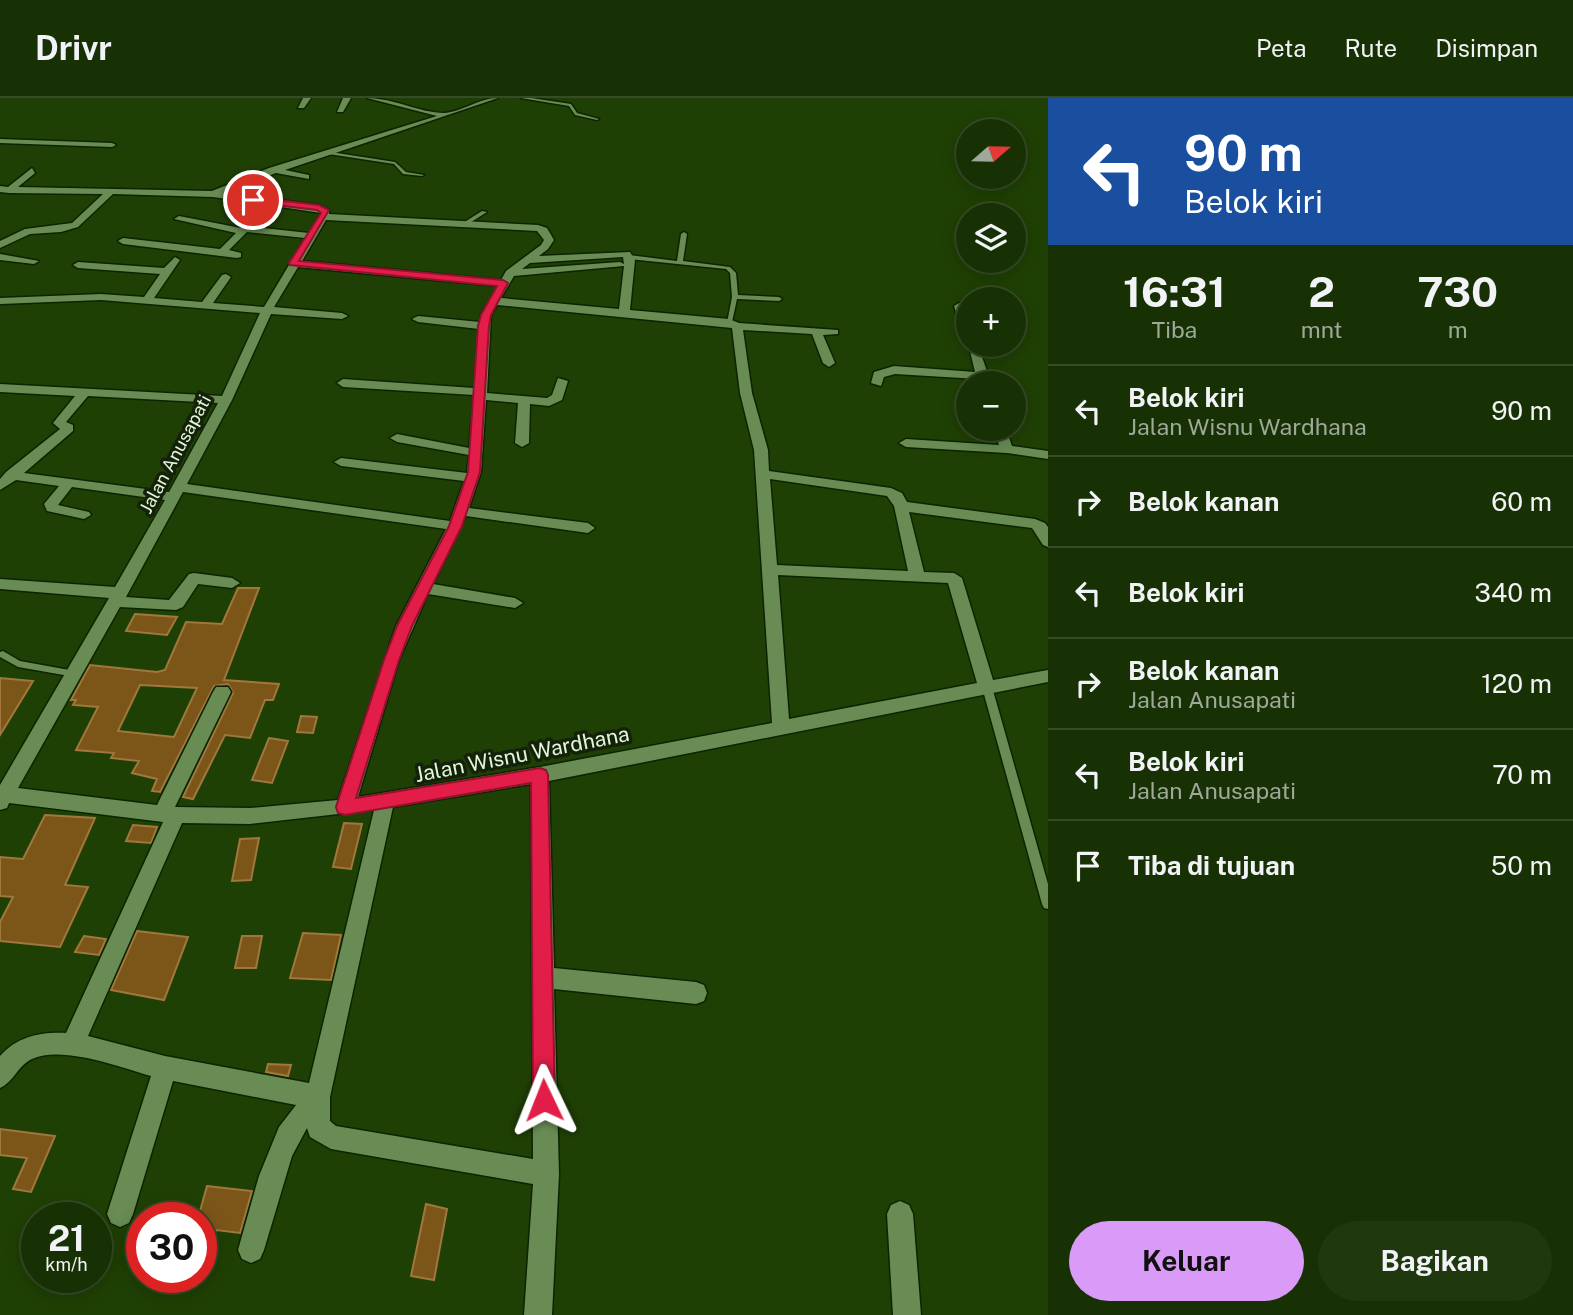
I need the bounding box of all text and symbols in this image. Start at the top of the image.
text: Drivr [35,29,112,67]
text: Peta [1256,34,1307,62]
text: Rute [1345,34,1397,62]
text: Disimpan [1435,34,1538,62]
north arrow [956,119,1026,189]
map controls [956,119,1026,441]
text: 90 m [1184,124,1303,182]
icon: left [1069,126,1160,217]
pin [223,170,283,230]
icon: arrive [234,181,272,219]
text: Belok kiri [1184,183,1323,220]
button: layers [956,203,1026,273]
text: 16:31 [1123,267,1226,316]
text: 2 [1308,267,1335,316]
text: 730 [1417,267,1498,316]
button: + [956,287,1026,357]
text: Tiba [1151,316,1197,343]
text: mnt [1301,316,1342,343]
text: m [1448,316,1468,343]
button: − [956,371,1026,441]
text: Belok kiri [1128,382,1244,413]
street label: Jalan Anusapati [135,391,215,517]
icon: left [1069,392,1107,430]
text: 90 m [1491,395,1552,426]
text: Jalan Wisnu Wardhana [1128,413,1367,440]
icon: right [1069,483,1107,521]
text: Belok kanan [1128,486,1279,517]
text: 60 m [1491,486,1552,517]
icon: left [1069,574,1107,612]
text: Belok kiri [1128,577,1244,608]
text: 340 m [1475,577,1552,608]
text: Belok kanan [1128,655,1279,686]
icon: right [1069,665,1107,703]
text: 120 m [1481,668,1552,699]
text: Jalan Anusapati [1128,686,1296,713]
street label: Jalan Wisnu Wardhana [413,721,631,787]
text: Belok kiri [1128,746,1244,777]
icon: left [1069,756,1107,794]
text: 70 m [1492,759,1552,790]
text: Jalan Anusapati [1128,777,1296,804]
icon: arrive [1069,847,1107,885]
text: Tiba di tujuan [1128,850,1295,881]
text: 50 m [1491,850,1552,881]
position arrow [507,1063,581,1137]
speed limit sign: 30 [126,1202,217,1293]
text: 21 [48,1218,85,1259]
button: Keluar [1069,1221,1304,1301]
button: Bagikan [1318,1221,1552,1301]
text: km/h [45,1254,88,1275]

